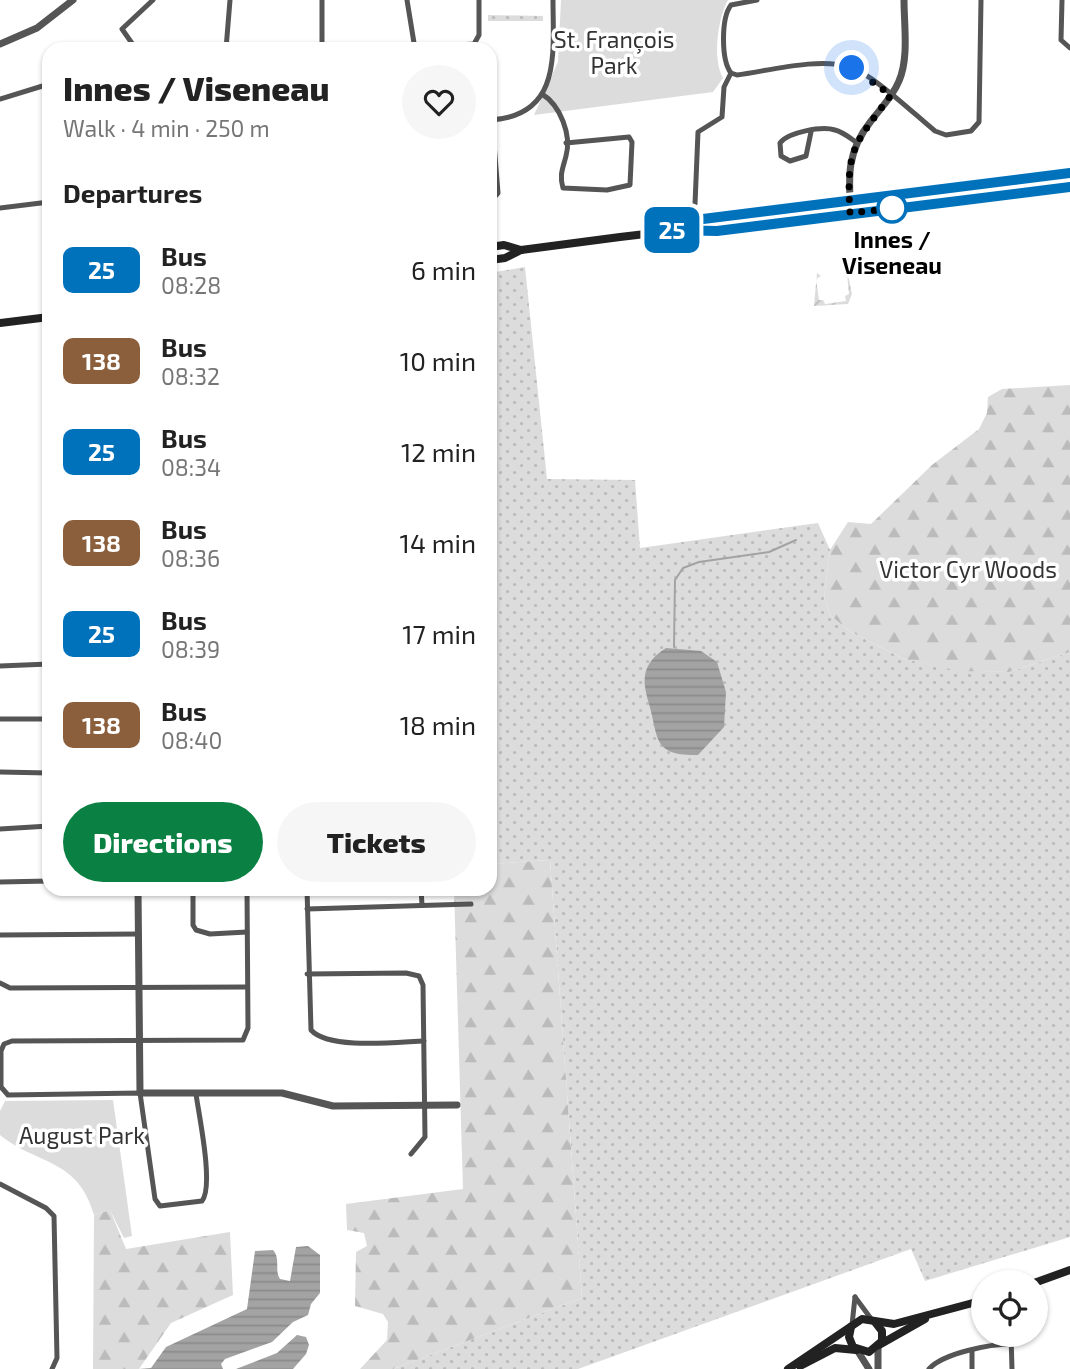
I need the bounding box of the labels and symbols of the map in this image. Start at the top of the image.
park label: St. François Park [554,25,674,79]
your location [834,50,869,85]
marker: Innes / Viseneau [877,193,907,223]
line badge: 25 [640,207,704,253]
place label: Innes / Viseneau [842,225,942,279]
park label: Victor Cyr Woods [879,555,1057,583]
park label: August Park [19,1121,145,1149]

